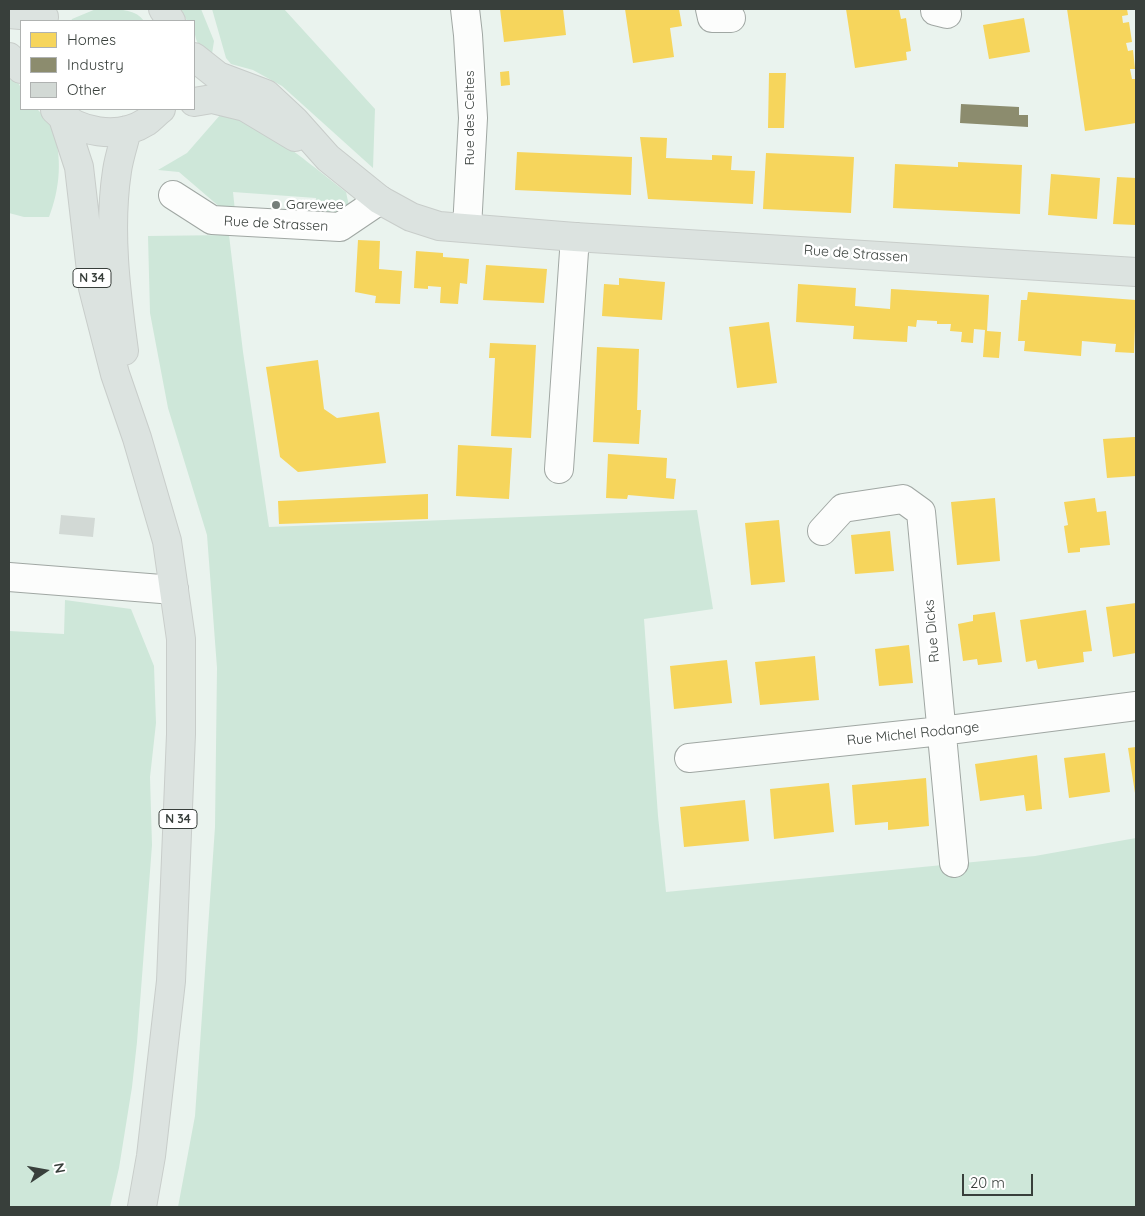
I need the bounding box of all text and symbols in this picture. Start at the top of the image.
legend [20,20,195,110]
text: Homes [67,30,116,49]
text: Industry [67,55,124,74]
street label: Rue des Celtes [462,70,478,166]
text: Other [67,80,106,99]
place label: Garewee [286,197,344,213]
marker: Garewee [270,199,282,211]
street label: Rue de Strassen [223,213,329,235]
street label: Rue de Strassen [803,242,909,266]
road number: N 34 [73,268,111,288]
street label: Rue Dicks [921,599,943,663]
street label: Rue Michel Rodange [846,719,980,749]
road number: N 34 [159,810,197,829]
north arrow [20,1146,70,1196]
text: N [50,1161,70,1175]
scale bar [965,1164,1036,1196]
text: 20 m [970,1173,1005,1192]

